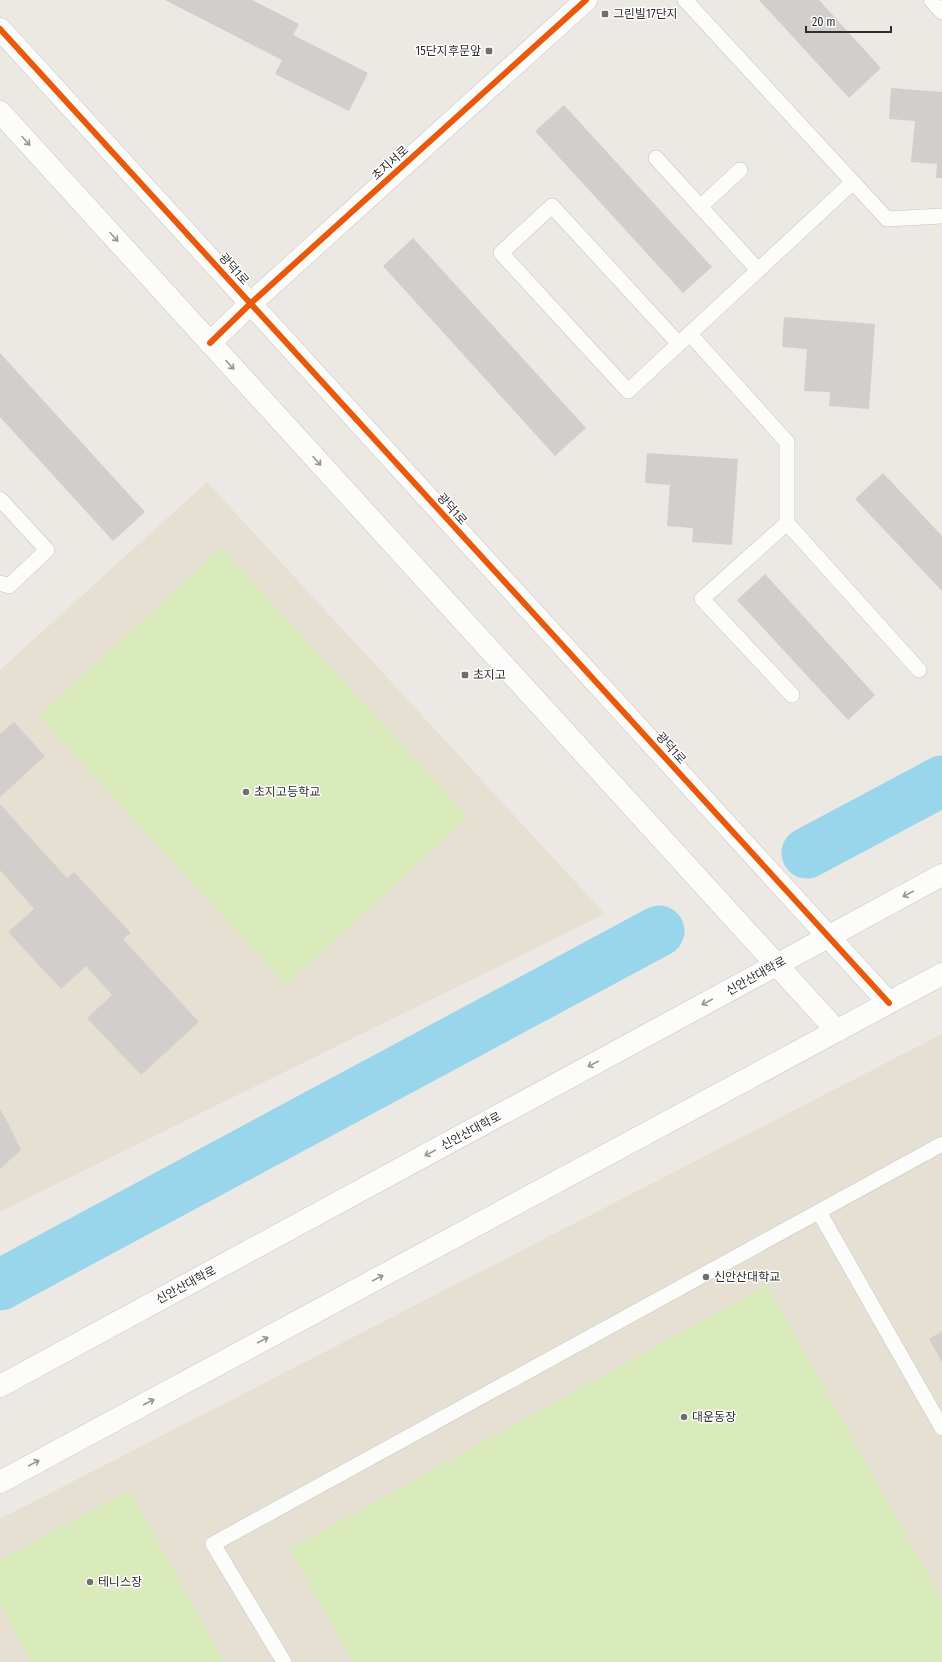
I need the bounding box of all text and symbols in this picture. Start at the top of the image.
place label: 그린빌17단지 [613,7,678,21]
scale bar [806,8,891,34]
marker: 그린빌17단지 [600,9,610,19]
text: 20 m [812,15,836,29]
place label: 15단지후문앞 [416,44,481,58]
marker: 15단지후문앞 [484,46,494,56]
one-way arrow [22,136,31,146]
street label: 초지서로 [369,143,411,183]
one-way arrow [109,232,118,242]
street label: 광덕1로 [216,250,252,288]
one-way arrow [225,359,234,370]
one-way arrow [312,455,321,465]
street label: 광덕1로 [434,490,470,528]
place label: 초지고 [473,668,506,682]
marker: 초지고 [460,670,470,680]
street label: 광덕1로 [653,729,689,767]
place label: 초지고등학교 [254,785,320,799]
marker: 초지고등학교 [241,787,251,797]
one-way arrow [902,890,914,898]
street label: 신안산대학로 [724,954,788,998]
one-way arrow [702,999,714,1007]
one-way arrow [587,1061,599,1069]
street label: 신안산대학로 [438,1109,504,1153]
one-way arrow [424,1150,436,1158]
street label: 신안산대학로 [153,1263,219,1307]
place label: 신안산대학교 [714,1270,780,1284]
marker: 신안산대학교 [701,1272,711,1282]
one-way arrow [372,1274,384,1282]
one-way arrow [257,1336,269,1343]
one-way arrow [143,1397,155,1405]
place label: 대운동장 [692,1410,736,1424]
marker: 대운동장 [679,1412,689,1422]
one-way arrow [28,1459,40,1467]
place label: 테니스장 [98,1575,142,1589]
marker: 테니스장 [85,1577,95,1587]

